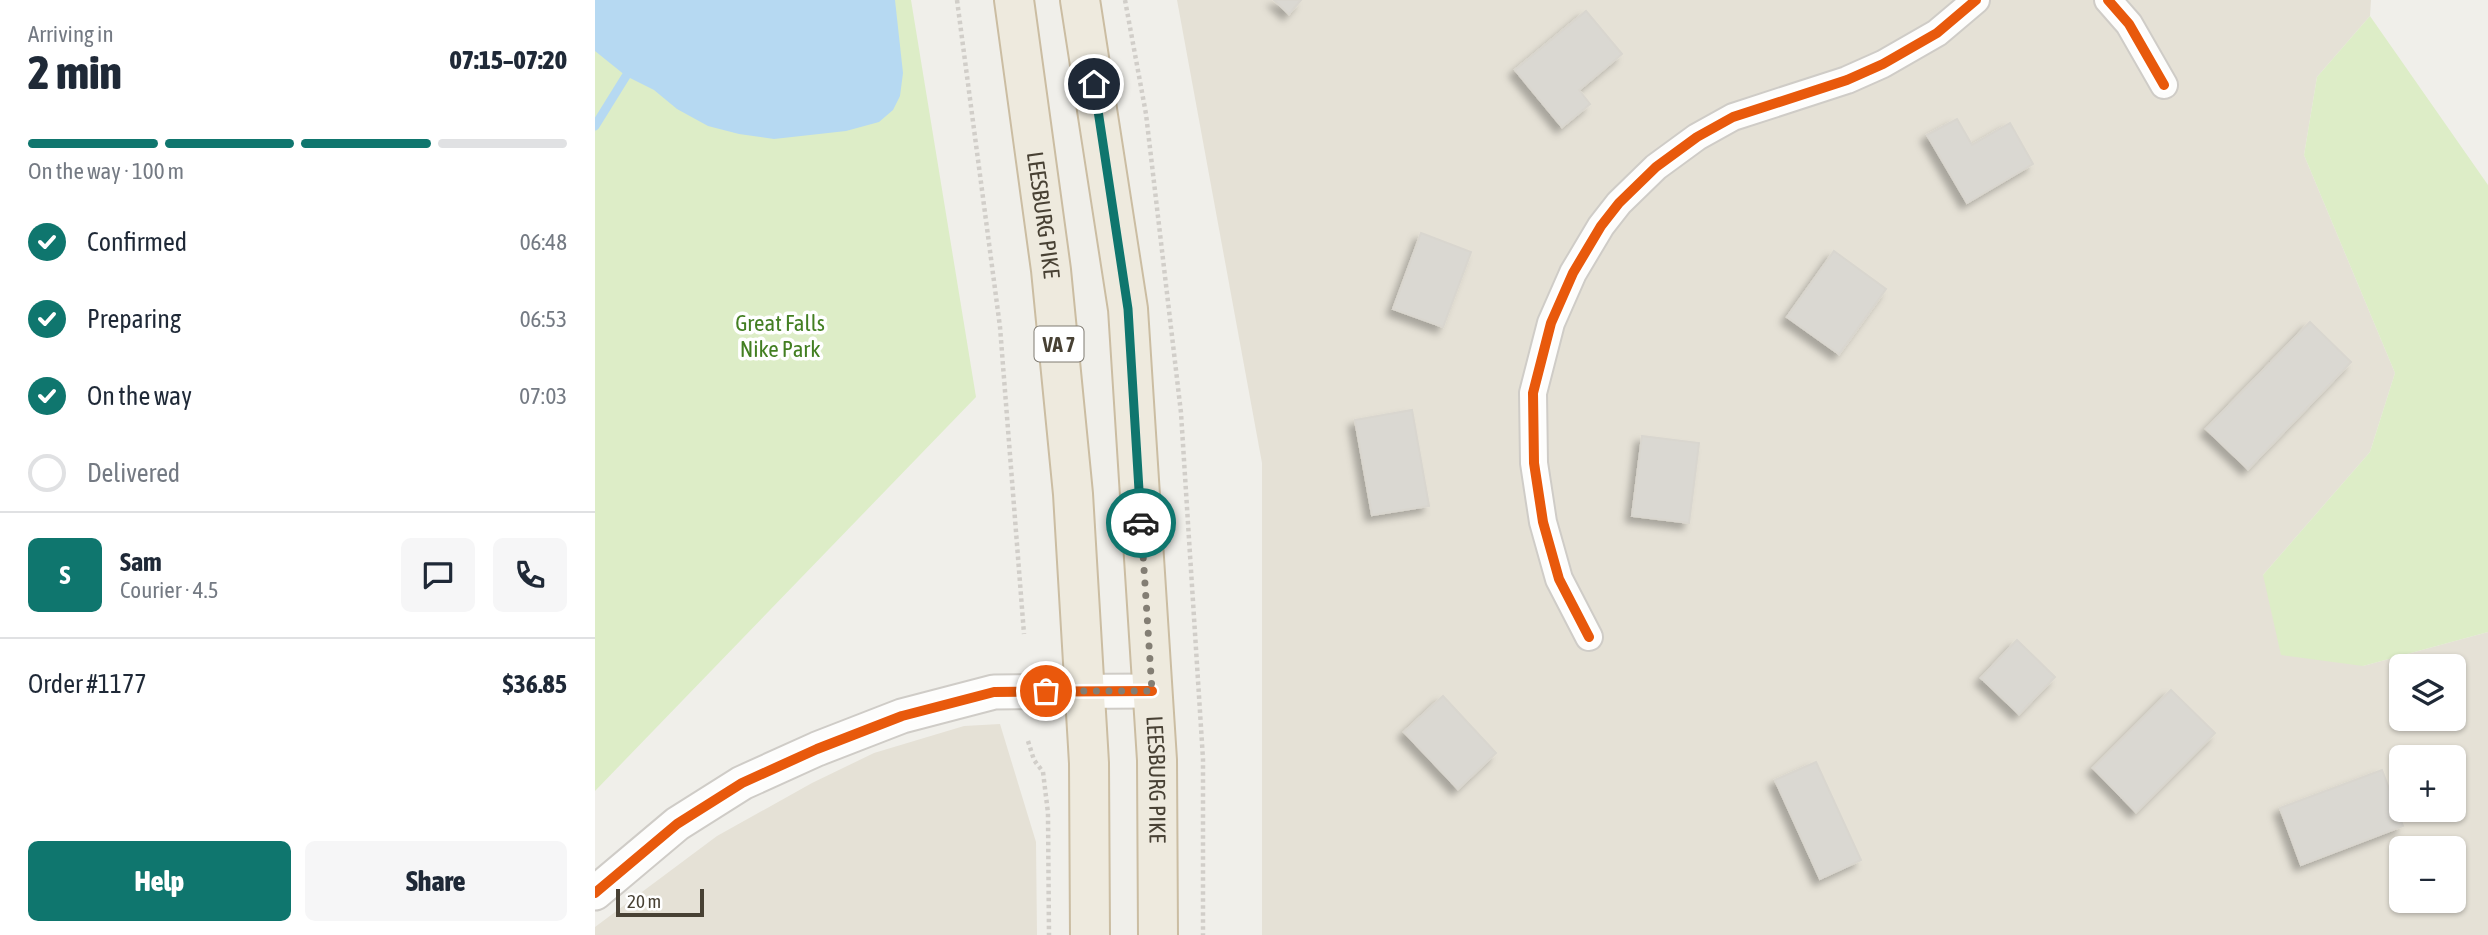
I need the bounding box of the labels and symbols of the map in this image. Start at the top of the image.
pin [1064,54,1124,114]
street label: LEESBURG PIKE [1022,150,1065,280]
park label: Great Falls Nike Park [735,310,825,362]
road number: VA 7 [1035,326,1084,362]
courier [1106,488,1176,558]
pin [1016,661,1076,721]
street label: LEESBURG PIKE [1141,715,1170,843]
scale bar [616,886,703,918]

